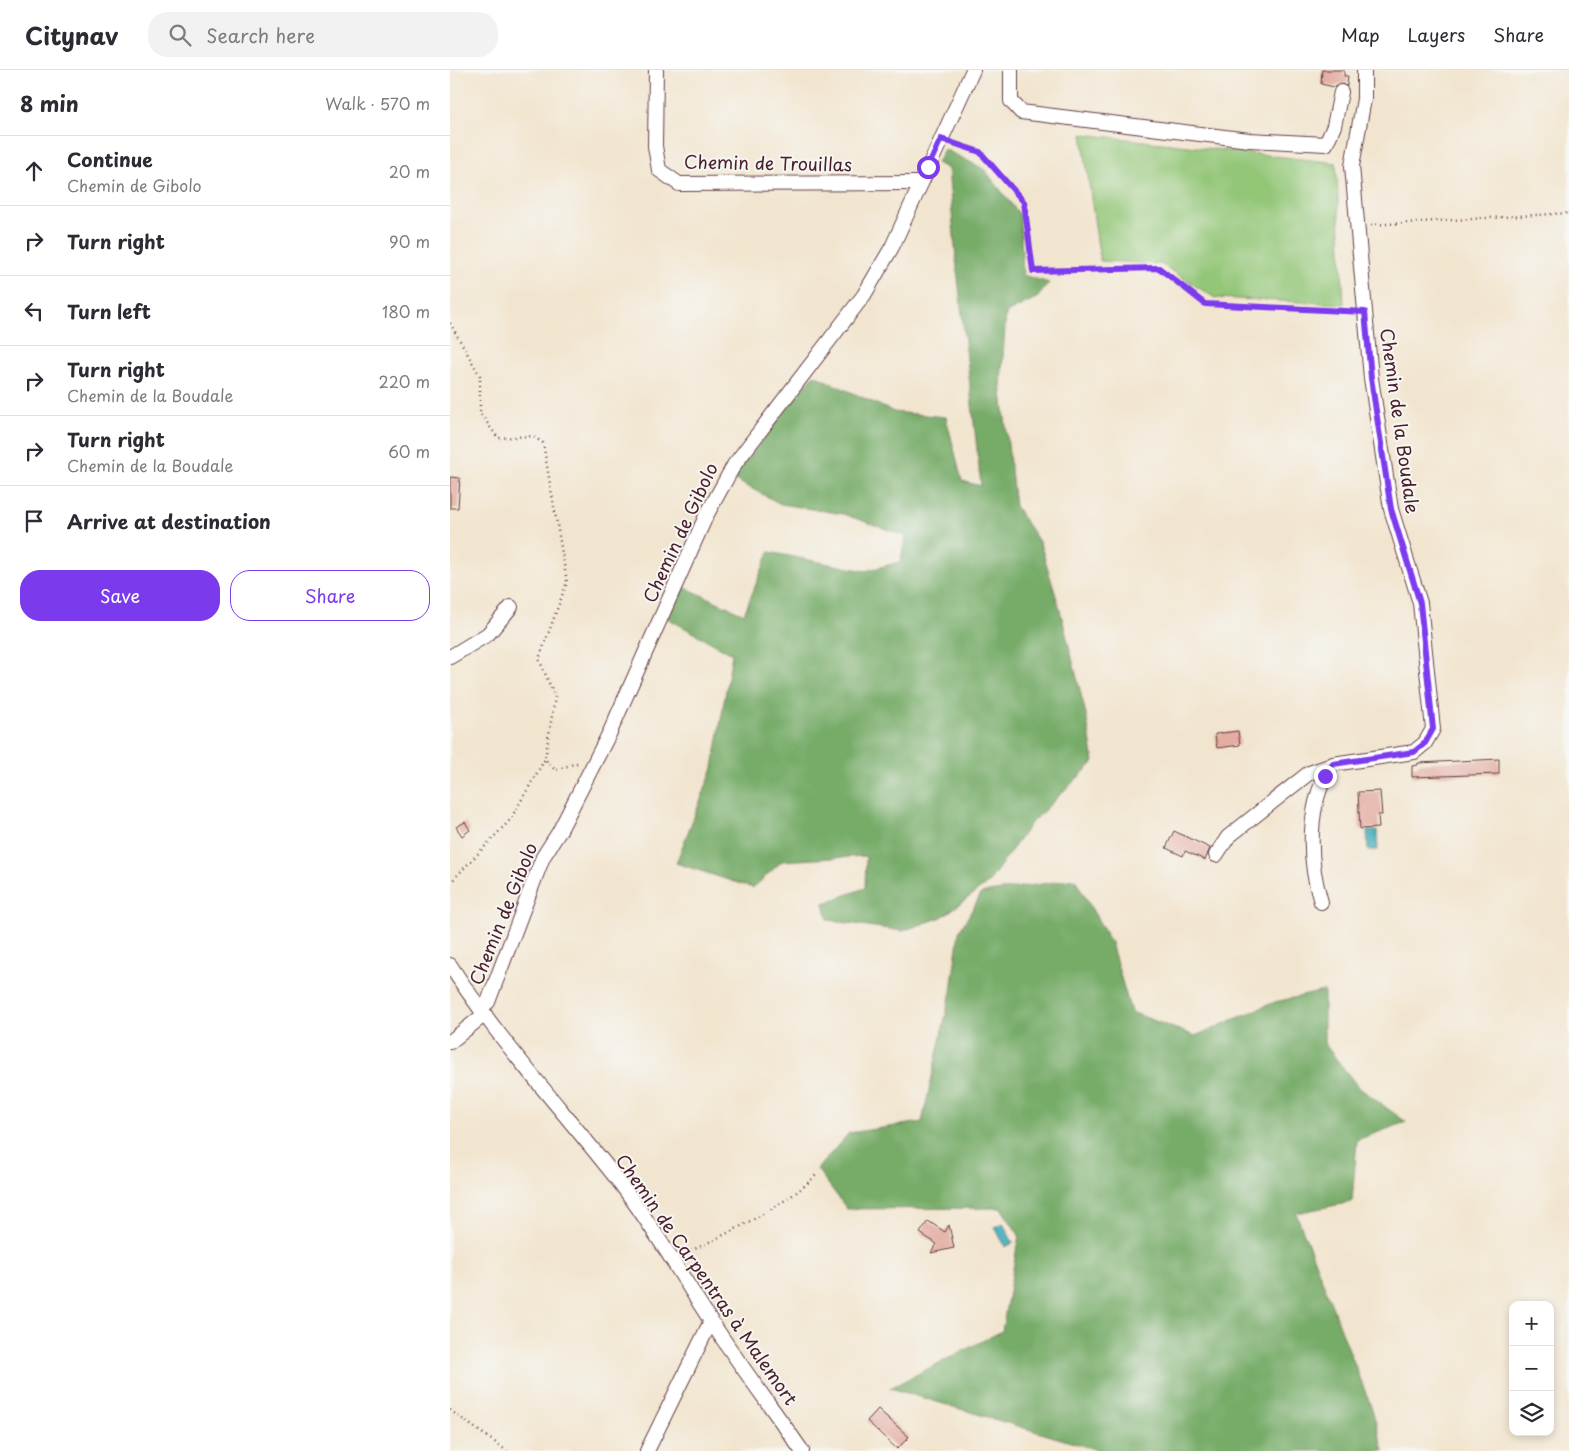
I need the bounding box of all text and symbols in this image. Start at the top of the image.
search box [148,12,498,57]
text: Citynav [25,17,118,53]
icon: search [166,21,194,49]
text: Search here [206,21,315,49]
text: Map [1341,21,1380,48]
text: Layers [1408,21,1465,48]
text: Share [1493,21,1544,48]
text: 8 min [20,87,79,119]
text: Walk · 570 m [325,91,430,115]
text: Continue [67,145,153,173]
street label: Chemin de Trouillas [684,148,852,177]
route start [917,156,940,179]
icon: ahead [20,157,48,185]
text: 20 m [389,159,430,183]
text: Chemin de Gibolo [67,173,202,197]
icon: right [20,227,48,255]
text: Turn right [67,227,165,255]
text: 90 m [389,229,430,253]
icon: left [20,297,48,325]
text: Turn left [67,297,151,325]
text: 180 m [382,299,430,323]
street label: Chemin de la Boudale [1374,326,1427,515]
text: Turn right [67,355,165,383]
icon: right [20,367,48,395]
text: 220 m [379,369,430,393]
text: Chemin de la Boudale [67,383,233,407]
text: Turn right [67,425,165,453]
icon: right [20,437,48,465]
text: 60 m [388,439,430,463]
text: Chemin de la Boudale [67,453,233,477]
street label: Chemin de Gibolo [635,458,724,607]
icon: arrive [20,507,48,535]
text: Arrive at destination [67,507,271,535]
button: Save [20,570,220,621]
button: Share [230,570,430,621]
route end [1314,765,1337,788]
street label: Chemin de Gibolo [462,838,543,989]
street label: Chemin de Carpentras à Malemort [610,1148,805,1410]
map controls [1509,1301,1554,1436]
button: + [1509,1301,1554,1346]
button: − [1509,1346,1554,1391]
button: layers [1509,1391,1554,1436]

